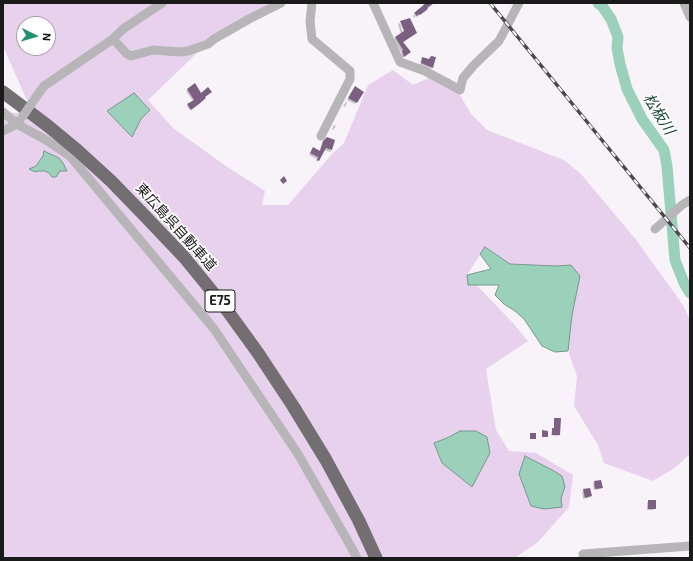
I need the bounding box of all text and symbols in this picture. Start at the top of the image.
north arrow [16,16,56,56]
text: N [41,32,54,42]
water label: 松板川 [639,90,679,138]
street label: 東広島呉自動車道 [132,180,220,274]
road number: E75 [205,290,235,312]

